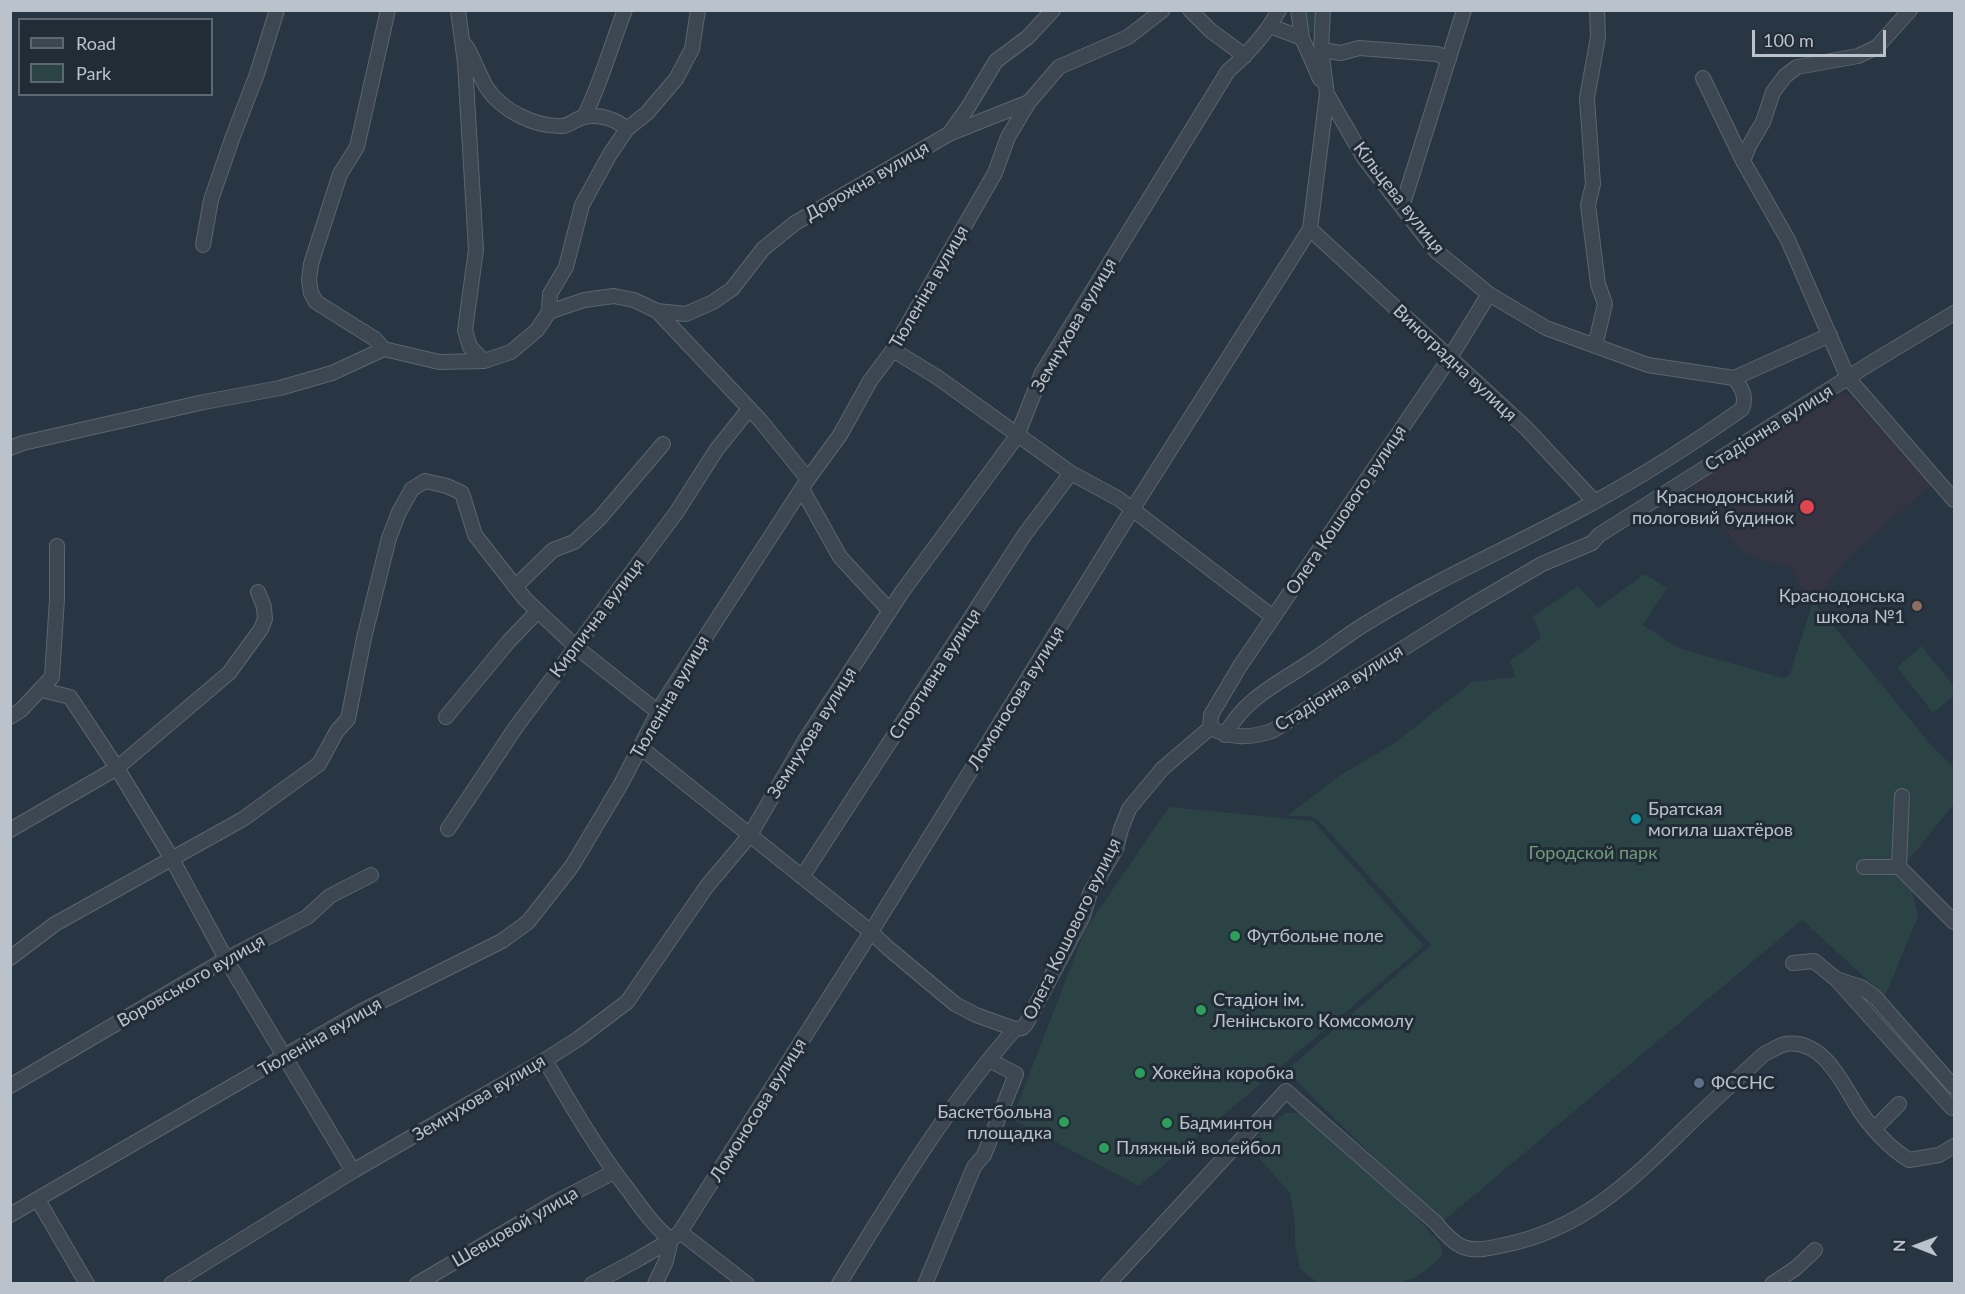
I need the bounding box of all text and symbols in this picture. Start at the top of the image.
legend [18,18,213,96]
scale bar [1755,18,1888,56]
text: 100 m [1763,29,1814,51]
text: Road [76,32,116,54]
text: Park [76,62,111,84]
street label: Дорожна вулиця [801,137,933,225]
street label: Кільцева вулиця [1349,138,1449,258]
street label: Тюленіна вулиця [885,222,973,352]
street label: Земнухова вулиця [1027,254,1121,396]
street label: Виноградна вулиця [1389,300,1521,426]
street label: Стадіонна вулиця [1701,380,1837,476]
street label: Олега Кошового вулиця [1281,421,1411,599]
place label: Краснодонський пологовий будинок [1632,486,1794,528]
marker: Краснодонський пологовий будинок [1798,498,1816,516]
street label: Кирпична вулиця [545,554,649,682]
place label: Краснодонська школа №1 [1779,585,1905,628]
marker: Краснодонська школа №1 [1910,599,1924,613]
street label: Спортивна вулиця [885,604,985,744]
street label: Ломоносова вулиця [963,622,1069,774]
street label: Тюленіна вулиця [626,632,714,762]
street label: Стадіонна вулиця [1271,640,1407,736]
street label: Земнухова вулиця [763,663,861,803]
place label: Братская могила шахтёров [1648,798,1793,840]
marker: Братская могила шахтёров [1629,812,1643,826]
street label: Олега Кошового вулиця [1018,834,1126,1024]
park label: Городской парк [1529,842,1657,864]
place label: Футбольне поле [1247,925,1383,947]
marker: Футбольне поле [1228,929,1242,943]
street label: Воровського вулиця [113,930,269,1032]
place label: Стадіон ім. Ленінського Комсомолу [1213,989,1413,1032]
street label: Тюленіна вулиця [255,993,385,1081]
marker: Стадіон ім. Ленінського Комсомолу [1194,1003,1208,1017]
street label: Ломоносова вулиця [705,1034,811,1186]
street label: Земнухова вулиця [409,1050,549,1146]
place label: Хокейна коробка [1152,1062,1294,1084]
marker: Хокейна коробка [1133,1066,1147,1080]
place label: ФССНС [1711,1072,1775,1094]
marker: ФССНС [1692,1076,1706,1090]
place label: Баскетбольна площадка [937,1101,1052,1144]
place label: Бадминтон [1179,1112,1272,1134]
marker: Баскетбольна площадка [1057,1115,1071,1129]
marker: Бадминтон [1160,1116,1174,1130]
place label: Пляжный волейбол [1116,1137,1281,1159]
marker: Пляжный волейбол [1097,1141,1111,1155]
street label: Шевцовой улица [448,1182,582,1272]
north arrow [1887,1216,1947,1276]
text: N [1889,1239,1908,1252]

